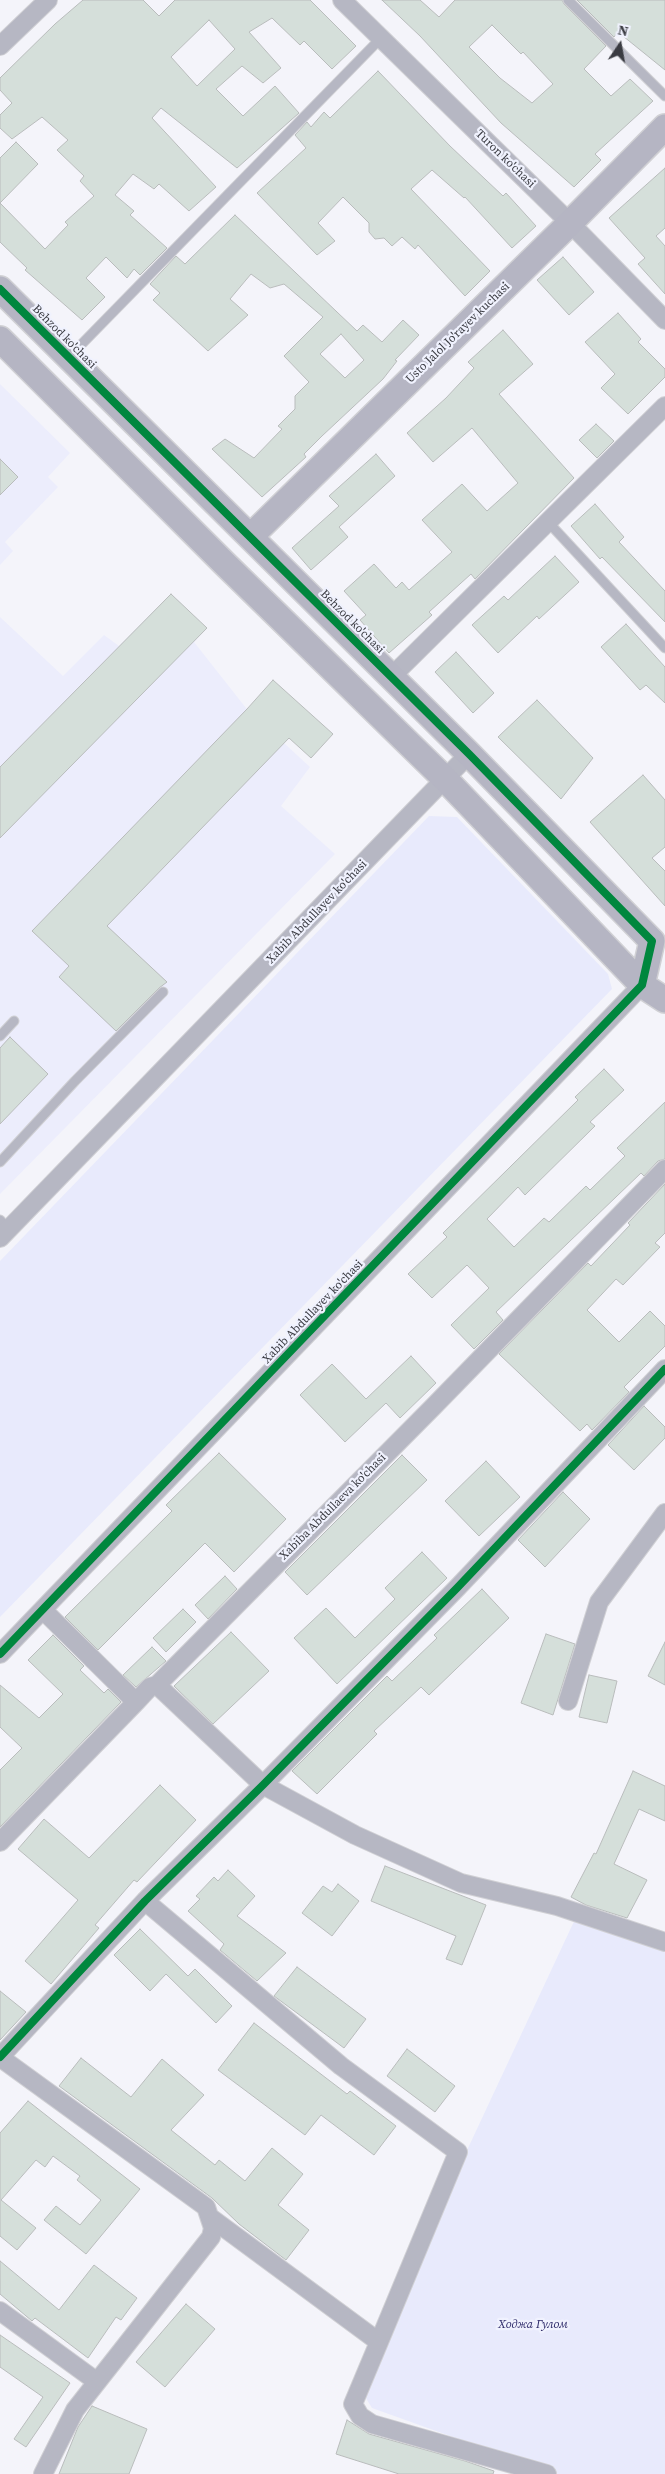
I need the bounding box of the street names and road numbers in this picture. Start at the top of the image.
street label: Turon ko'chasi [472,127,538,191]
street label: Usto Jalol Jo'rayev kuchasi [403,280,513,386]
street label: Behzod ko'chasi [29,302,99,372]
street label: Behzod ko'chasi [317,587,387,657]
street label: Xabib Abdullayev ko'chasi [264,857,370,967]
street label: Xabib Abdullayev ko'chasi [260,1257,366,1367]
street label: Xabiba Abdullaeva ko'chasi [277,1451,389,1563]

